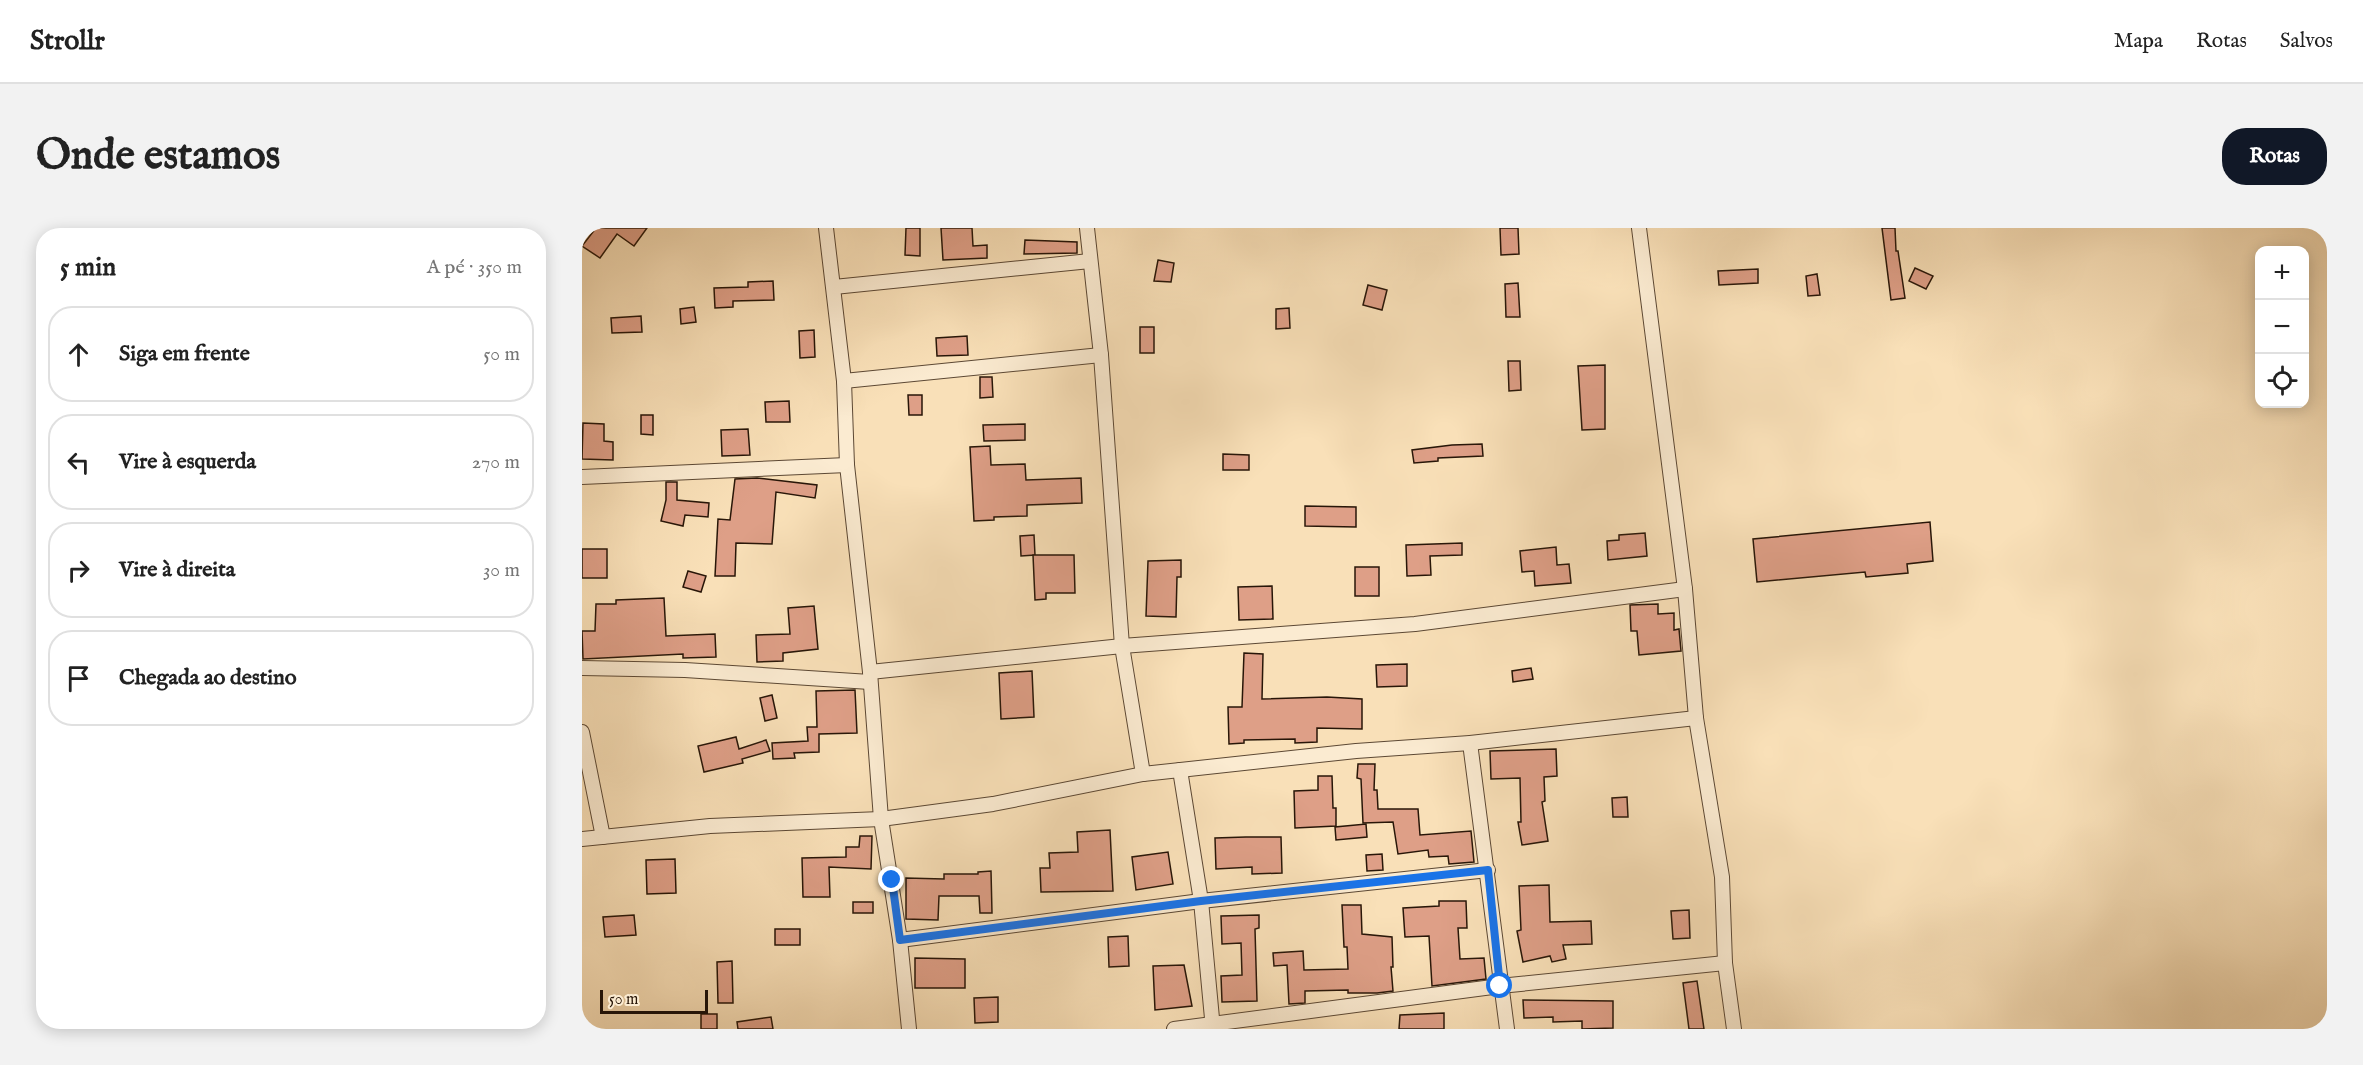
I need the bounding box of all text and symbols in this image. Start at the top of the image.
text: Strollr [30,24,105,59]
text: Mapa [2114,28,2163,55]
text: Rotas [2196,28,2247,55]
text: Salvos [2280,28,2333,55]
button: Rotas [2222,128,2327,185]
text: Onde estamos [36,130,280,183]
map controls [2255,246,2309,408]
button: + [2255,246,2309,300]
text: 5 min [60,251,116,284]
text: A pé · 350 m [427,255,522,280]
button: − [2255,300,2309,354]
icon: ahead [62,338,95,371]
text: Siga em frente [119,340,250,368]
text: 50 m [483,342,520,367]
button: locate [2255,354,2309,408]
icon: left [62,446,95,479]
text: Vire à esquerda [119,448,256,476]
text: 270 m [472,450,520,475]
icon: right [62,554,95,587]
text: Vire à direita [119,556,235,584]
text: 30 m [483,558,520,583]
icon: arrive [62,662,95,695]
text: Chegada ao destino [119,664,297,692]
route end [878,866,904,892]
route start [1486,972,1512,998]
scale bar [600,987,708,1014]
text: 50 m [609,990,638,1010]

